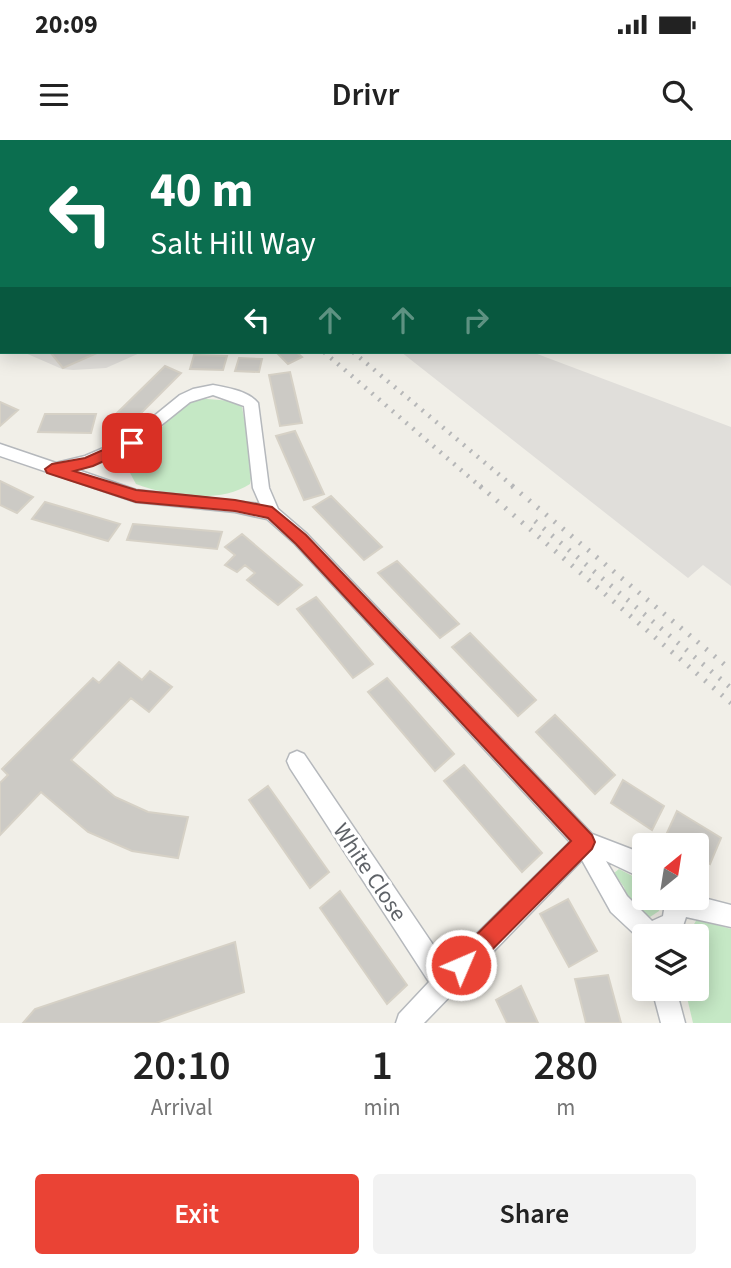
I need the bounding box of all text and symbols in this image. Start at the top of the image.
text: 20:09 [35,6,98,43]
text: Drivr [331,72,400,118]
icon: menu [35,76,73,114]
icon: search [658,76,696,114]
text: 40 m [150,156,254,226]
icon: left [35,168,126,259]
text: Salt Hill Way [150,221,316,267]
icon: left [238,301,276,339]
icon: ahead [311,301,349,339]
icon: ahead [384,301,422,339]
icon: right [457,301,495,339]
pin [102,413,162,473]
icon: arrive [113,424,151,462]
street label: White Close [325,816,415,928]
north arrow [632,833,709,910]
map controls [632,833,709,1001]
button: layers [632,924,709,1001]
position arrow [424,928,498,1002]
text: 20:10 [133,1036,231,1096]
text: 1 [371,1036,393,1096]
text: 280 [534,1036,598,1096]
text: Arrival [151,1091,213,1124]
text: min [363,1091,401,1124]
text: m [556,1091,575,1124]
button: Exit [35,1174,359,1254]
button: Share [373,1174,696,1254]

